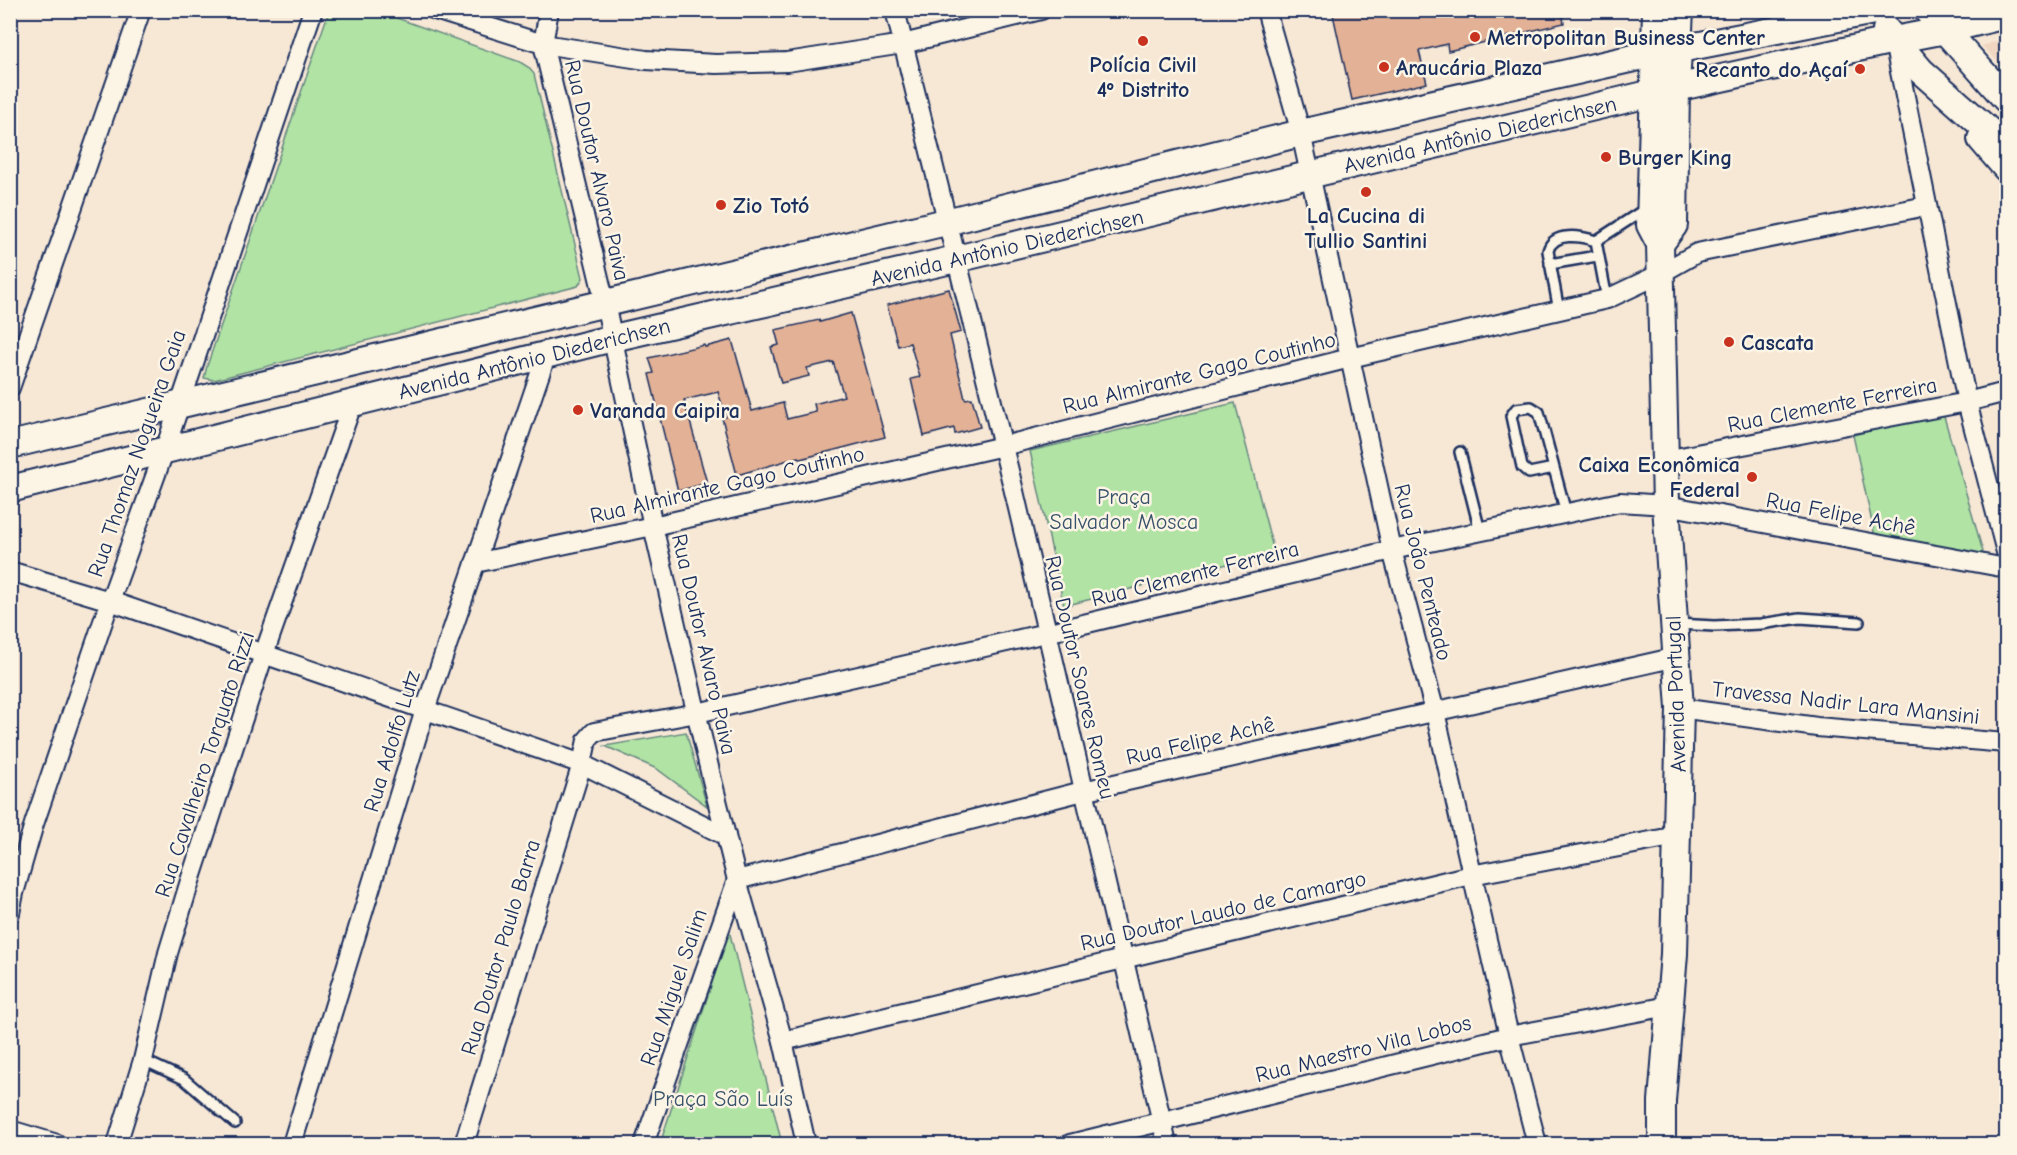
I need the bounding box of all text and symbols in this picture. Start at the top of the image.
place label: Metropolitan Business Center [1487,25,1765,51]
marker: Metropolitan Business Center [1468,30,1482,44]
marker: Polícia Civil 4º Distrito [1136,34,1150,48]
place label: Polícia Civil 4º Distrito [1089,52,1197,103]
place label: Araucária Plaza [1396,55,1542,81]
street label: Rua Doutor Alvaro Paiva [559,57,635,283]
place label: Recanto do Açaí [1695,57,1849,83]
marker: Araucária Plaza [1377,60,1391,74]
marker: Recanto do Açaí [1853,62,1867,76]
street label: Avenida Antônio Diederichsen [1341,91,1619,179]
place label: Burger King [1618,145,1732,171]
marker: Burger King [1599,150,1613,164]
marker: La Cucina di Tullio Santini [1359,185,1373,199]
place label: Zio Totó [733,193,809,219]
marker: Zio Totó [714,198,728,212]
place label: La Cucina di Tullio Santini [1305,203,1427,254]
street label: Avenida Antônio Diederichsen [868,204,1146,292]
street label: Avenida Antônio Diederichsen [396,313,673,405]
street label: Rua Thomaz Nogueira Gaia [82,326,192,580]
street label: Rua Almirante Gago Coutinho [1060,326,1339,420]
place label: Cascata [1741,330,1814,356]
marker: Cascata [1722,335,1736,349]
street label: Rua Clemente Ferreira [1725,372,1939,438]
place label: Varanda Caipira [590,398,740,424]
marker: Varanda Caipira [571,403,585,417]
street label: Rua Almirante Gago Coutinho [588,441,867,529]
place label: Caixa Econômica Federal [1578,452,1740,503]
marker: Caixa Econômica Federal [1745,470,1759,484]
street label: Rua João Penteado [1389,481,1458,663]
park label: Praça Salvador Mosca [1050,484,1198,535]
street label: Rua Felipe Achê [1764,487,1918,541]
street label: Rua Doutor Alvaro Paiva [666,531,742,757]
street label: Rua Clemente Ferreira [1089,536,1302,612]
street label: Rua Doutor Soares Romeu [1039,553,1121,801]
street label: Avenida Portugal [1660,615,1692,773]
street label: Rua Cavalheiro Torquato Rizzi [150,628,260,901]
street label: Rua Adolfo Lutz [358,667,426,815]
street label: Travessa Nadir Lara Mansini [1711,676,1981,730]
street label: Rua Felipe Achê [1123,711,1277,771]
street label: Rua Doutor Paulo Barra [456,836,546,1058]
street label: Rua Doutor Laudo de Camargo [1078,865,1369,957]
street label: Rua Miguel Salim [635,906,713,1069]
street label: Rua Maestro Vila Lobos [1253,1010,1474,1088]
park label: Praça São Luís [653,1086,793,1112]

